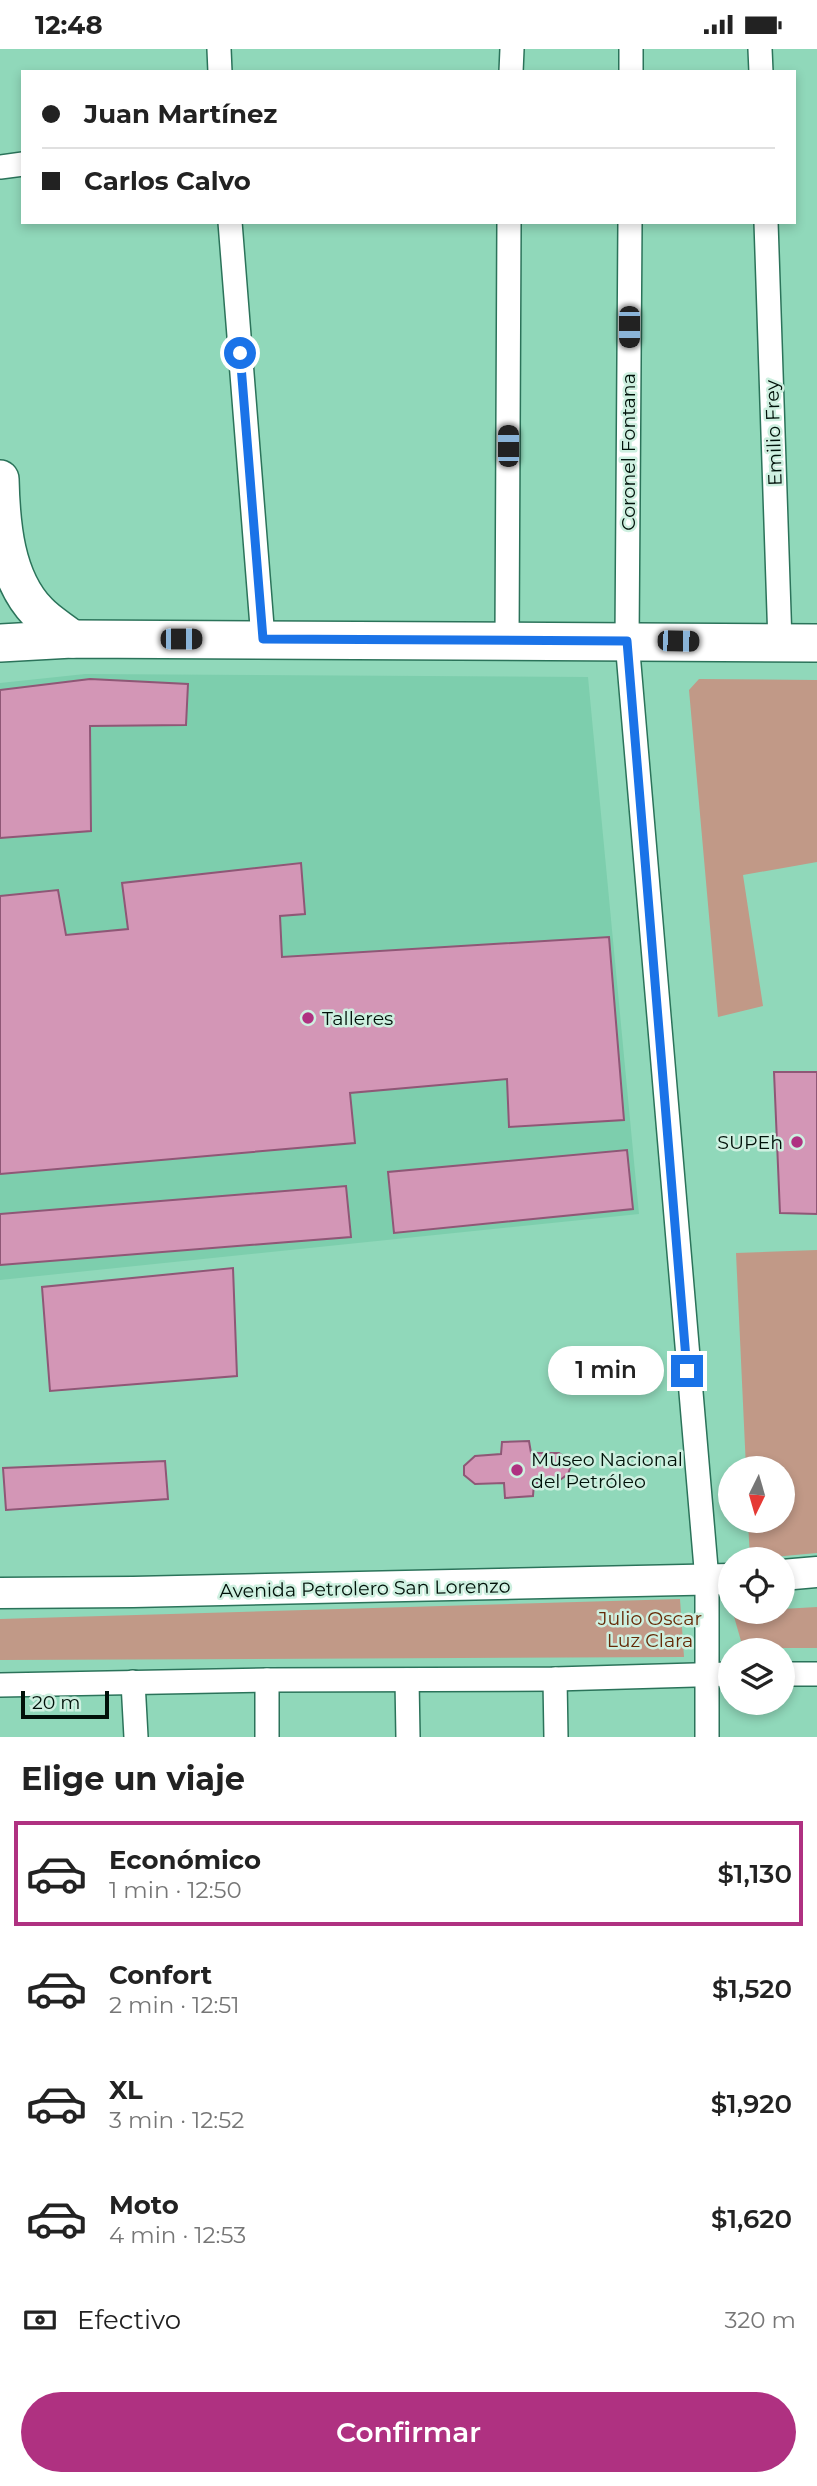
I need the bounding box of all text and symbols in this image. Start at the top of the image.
text: 12:48 [35,9,103,41]
text: Juan Martínez [84,98,277,130]
text: Carlos Calvo [84,165,251,197]
car [619,306,640,348]
route start [224,337,256,369]
street label: Coronel Fontana [617,373,640,531]
street label: Emilio Frey [760,379,787,486]
car [498,425,519,467]
car [161,629,203,650]
car [657,630,700,652]
place label: Talleres [322,1007,393,1030]
marker: Talleres [300,1010,316,1026]
place label: SUPEh [717,1131,783,1154]
marker: SUPEh [789,1134,805,1150]
callout: 1 min [547,1347,662,1395]
route end [671,1355,703,1387]
text: 1 min [575,1356,637,1384]
place label: Museo Nacional del Petróleo [531,1448,683,1493]
north arrow [718,1456,794,1533]
map controls [718,1456,795,1715]
marker: Museo Nacional del Petróleo [509,1462,525,1478]
button: locate [718,1547,795,1624]
street label: Avenida Petrolero San Lorenzo [219,1574,511,1603]
park label: Julio Oscar Luz Clara [597,1607,702,1652]
button: layers [718,1638,795,1715]
scale bar [21,1688,108,1720]
text: 20 m [32,1691,80,1714]
text: Elige un viaje [21,1759,245,1798]
icon: car [25,1842,88,1905]
text: Económico [109,1844,261,1876]
text: $1,130 [718,1858,792,1890]
text: 1 min · 12:50 [109,1876,242,1904]
icon: car [25,1957,88,2020]
text: Confort [109,1959,212,1991]
text: $1,520 [712,1973,792,2005]
text: 2 min · 12:51 [109,1991,240,2019]
icon: car [25,2072,88,2135]
text: XL [109,2074,143,2106]
text: $1,920 [711,2088,792,2120]
text: 3 min · 12:52 [109,2106,244,2134]
icon: car [25,2187,88,2250]
text: Moto [109,2189,179,2221]
text: $1,620 [711,2203,792,2235]
text: 4 min · 12:53 [109,2221,246,2249]
icon: cash [21,2301,59,2339]
text: Efectivo [77,2304,181,2336]
text: 320 m [724,2306,796,2334]
button: Confirmar [21,2392,796,2472]

